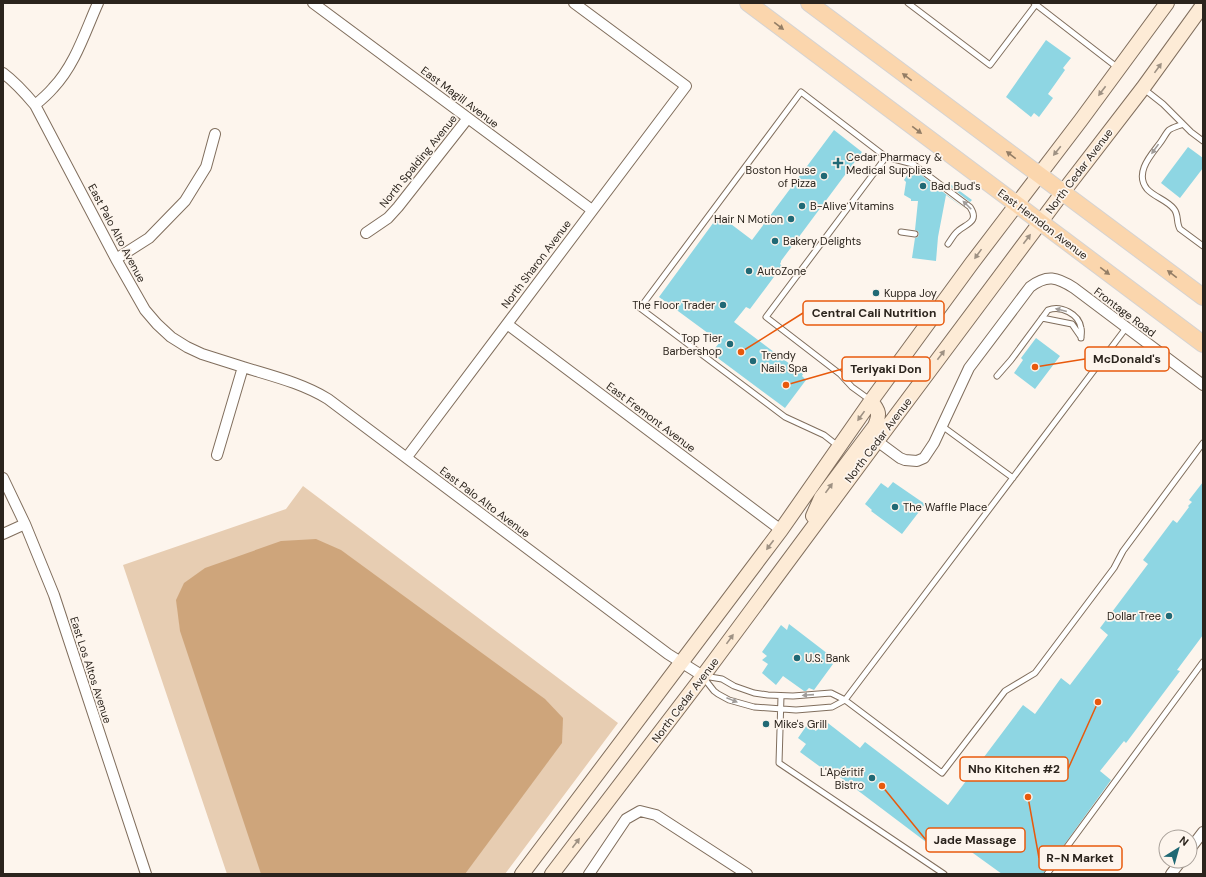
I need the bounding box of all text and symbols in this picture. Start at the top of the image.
one-way arrow [774,22,785,31]
street label: East Magill Avenue [418,63,502,131]
one-way arrow [1154,63,1162,74]
one-way arrow [902,72,913,81]
one-way arrow [1098,85,1106,96]
street label: North Spalding Avenue [376,112,460,210]
one-way arrow [911,126,922,134]
street label: North Cedar Avenue [1042,126,1116,216]
one-way arrow [1151,144,1159,155]
one-way arrow [1052,145,1061,156]
place label: Cedar Pharmacy & Medical Supplies [846,150,942,177]
one-way arrow [1006,150,1017,159]
marker: Cedar Pharmacy & Medical Supplies [833,158,843,168]
place label: Boston House of Pizza [746,163,816,190]
marker: Boston House of Pizza [819,171,829,181]
place label: Bad Bud's [931,179,981,193]
street label: East Palo Alto Avenue [85,181,149,285]
marker: Bad Bud's [918,181,928,191]
street label: East Herndon Avenue [995,186,1091,262]
place label: B-Alive Vitamins [810,199,894,213]
one-way arrow [962,200,972,210]
marker: B-Alive Vitamins [797,201,807,211]
place label: Hair N Motion [714,212,783,226]
marker: Hair N Motion [786,214,796,224]
street label: North Sharon Avenue [498,217,574,311]
place label: Bakery Delights [783,234,861,248]
one-way arrow [1023,234,1032,245]
marker: Bakery Delights [770,236,780,246]
one-way arrow [974,249,983,260]
place label: AutoZone [757,264,806,278]
marker: AutoZone [744,266,754,276]
one-way arrow [1100,267,1111,275]
one-way arrow [1166,270,1177,278]
street label: Frontage Road [1091,284,1159,340]
place label: Kuppa Joy [884,286,937,300]
marker: Kuppa Joy [871,288,881,298]
place label: The Floor Trader [632,298,715,312]
marker: The Floor Trader [718,300,728,310]
callout: Central Cali Nutrition [803,301,944,325]
text: Central Cali Nutrition [812,305,936,321]
one-way arrow [1055,306,1068,312]
place label: Top Tier Barbershop [663,331,722,358]
marker: Top Tier Barbershop [725,339,735,349]
callout: McDonald's [1085,347,1169,371]
place label: Trendy Nails Spa [761,348,807,375]
one-way arrow [937,349,945,360]
text: McDonald's [1093,351,1161,367]
marker: Trendy Nails Spa [748,356,758,366]
callout: Teriyaki Don [842,357,930,381]
text: Teriyaki Don [850,361,922,377]
street label: East Fremont Avenue [604,379,698,455]
street label: North Cedar Avenue [841,395,915,485]
one-way arrow [857,411,865,421]
street label: East Palo Alto Avenue [437,463,533,541]
one-way arrow [825,483,833,493]
place label: The Waffle Place [903,500,987,514]
marker: The Waffle Place [890,502,900,512]
one-way arrow [766,540,774,550]
place label: Dollar Tree [1107,609,1161,623]
marker: Dollar Tree [1164,611,1174,621]
street label: East Los Altos Avenue [67,615,115,725]
one-way arrow [726,634,734,644]
place label: U.S. Bank [805,651,851,665]
marker: U.S. Bank [792,653,802,663]
street label: North Cedar Avenue [648,655,722,745]
one-way arrow [802,692,814,699]
one-way arrow [726,698,738,704]
place label: Mike's Grill [774,717,827,731]
marker: Mike's Grill [761,719,771,729]
callout: Nho Kitchen #2 [960,757,1068,781]
text: Nho Kitchen #2 [968,761,1060,777]
place label: L'Apéritif Bistro [820,765,864,792]
marker: L'Apéritif Bistro [867,773,877,783]
callout: Jade Massage [926,828,1025,852]
north arrow [1158,829,1198,869]
text: Jade Massage [933,832,1017,848]
text: N [1177,833,1191,849]
one-way arrow [571,838,579,848]
callout: R-N Market [1039,846,1122,870]
text: R-N Market [1046,850,1114,866]

